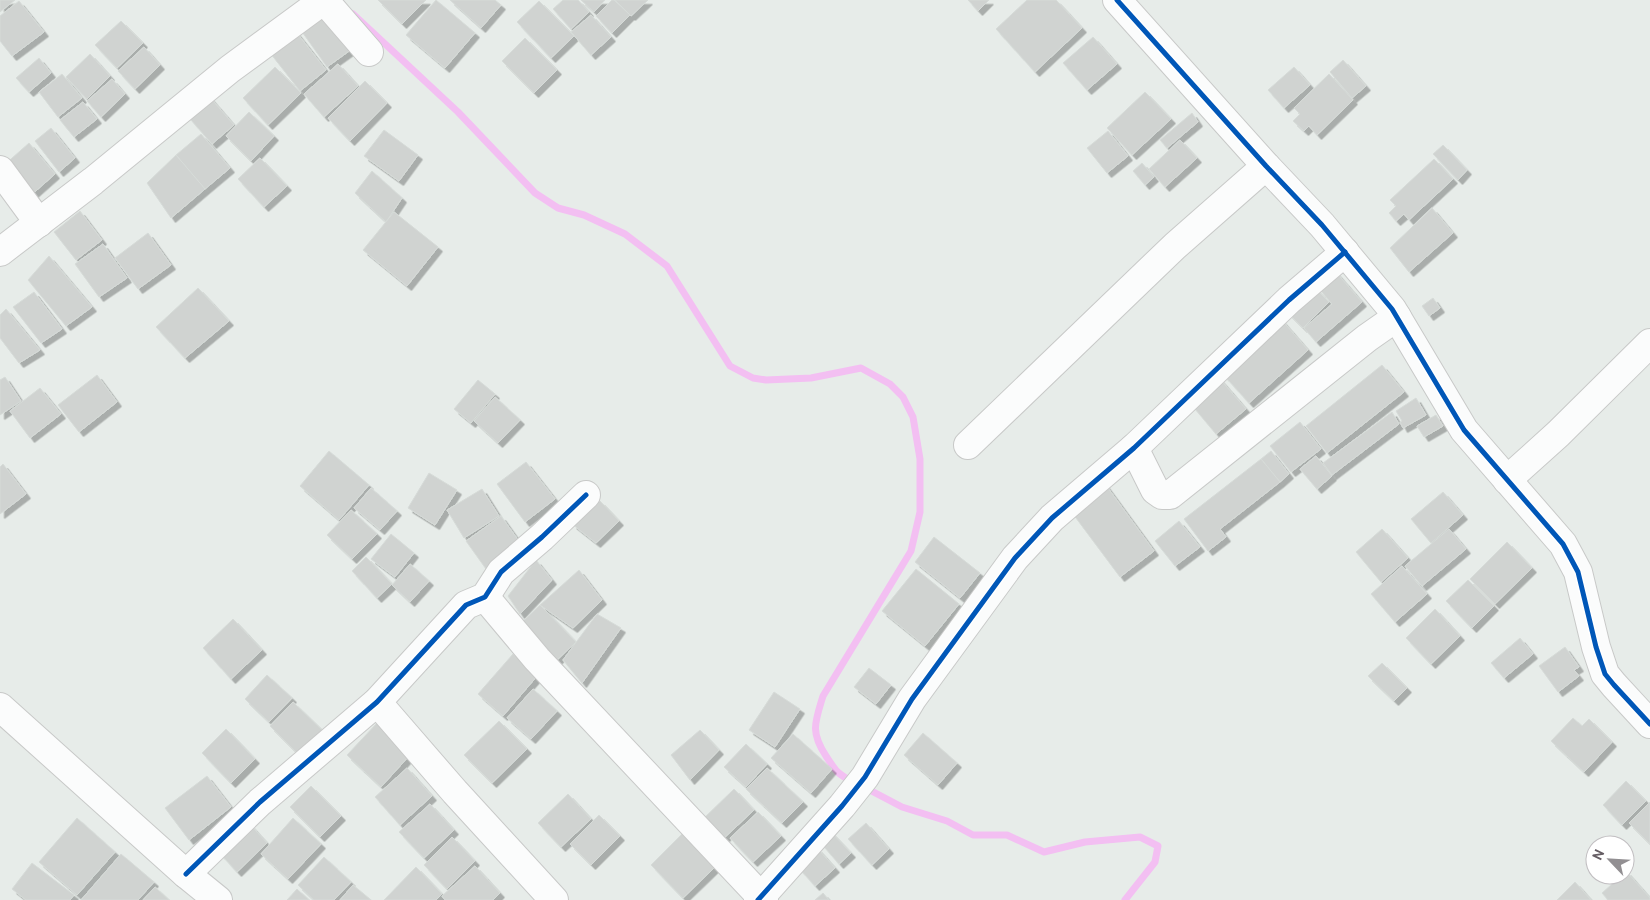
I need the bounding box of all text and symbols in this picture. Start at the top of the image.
north arrow [1585,835,1635,885]
text: N [1590,847,1609,863]

